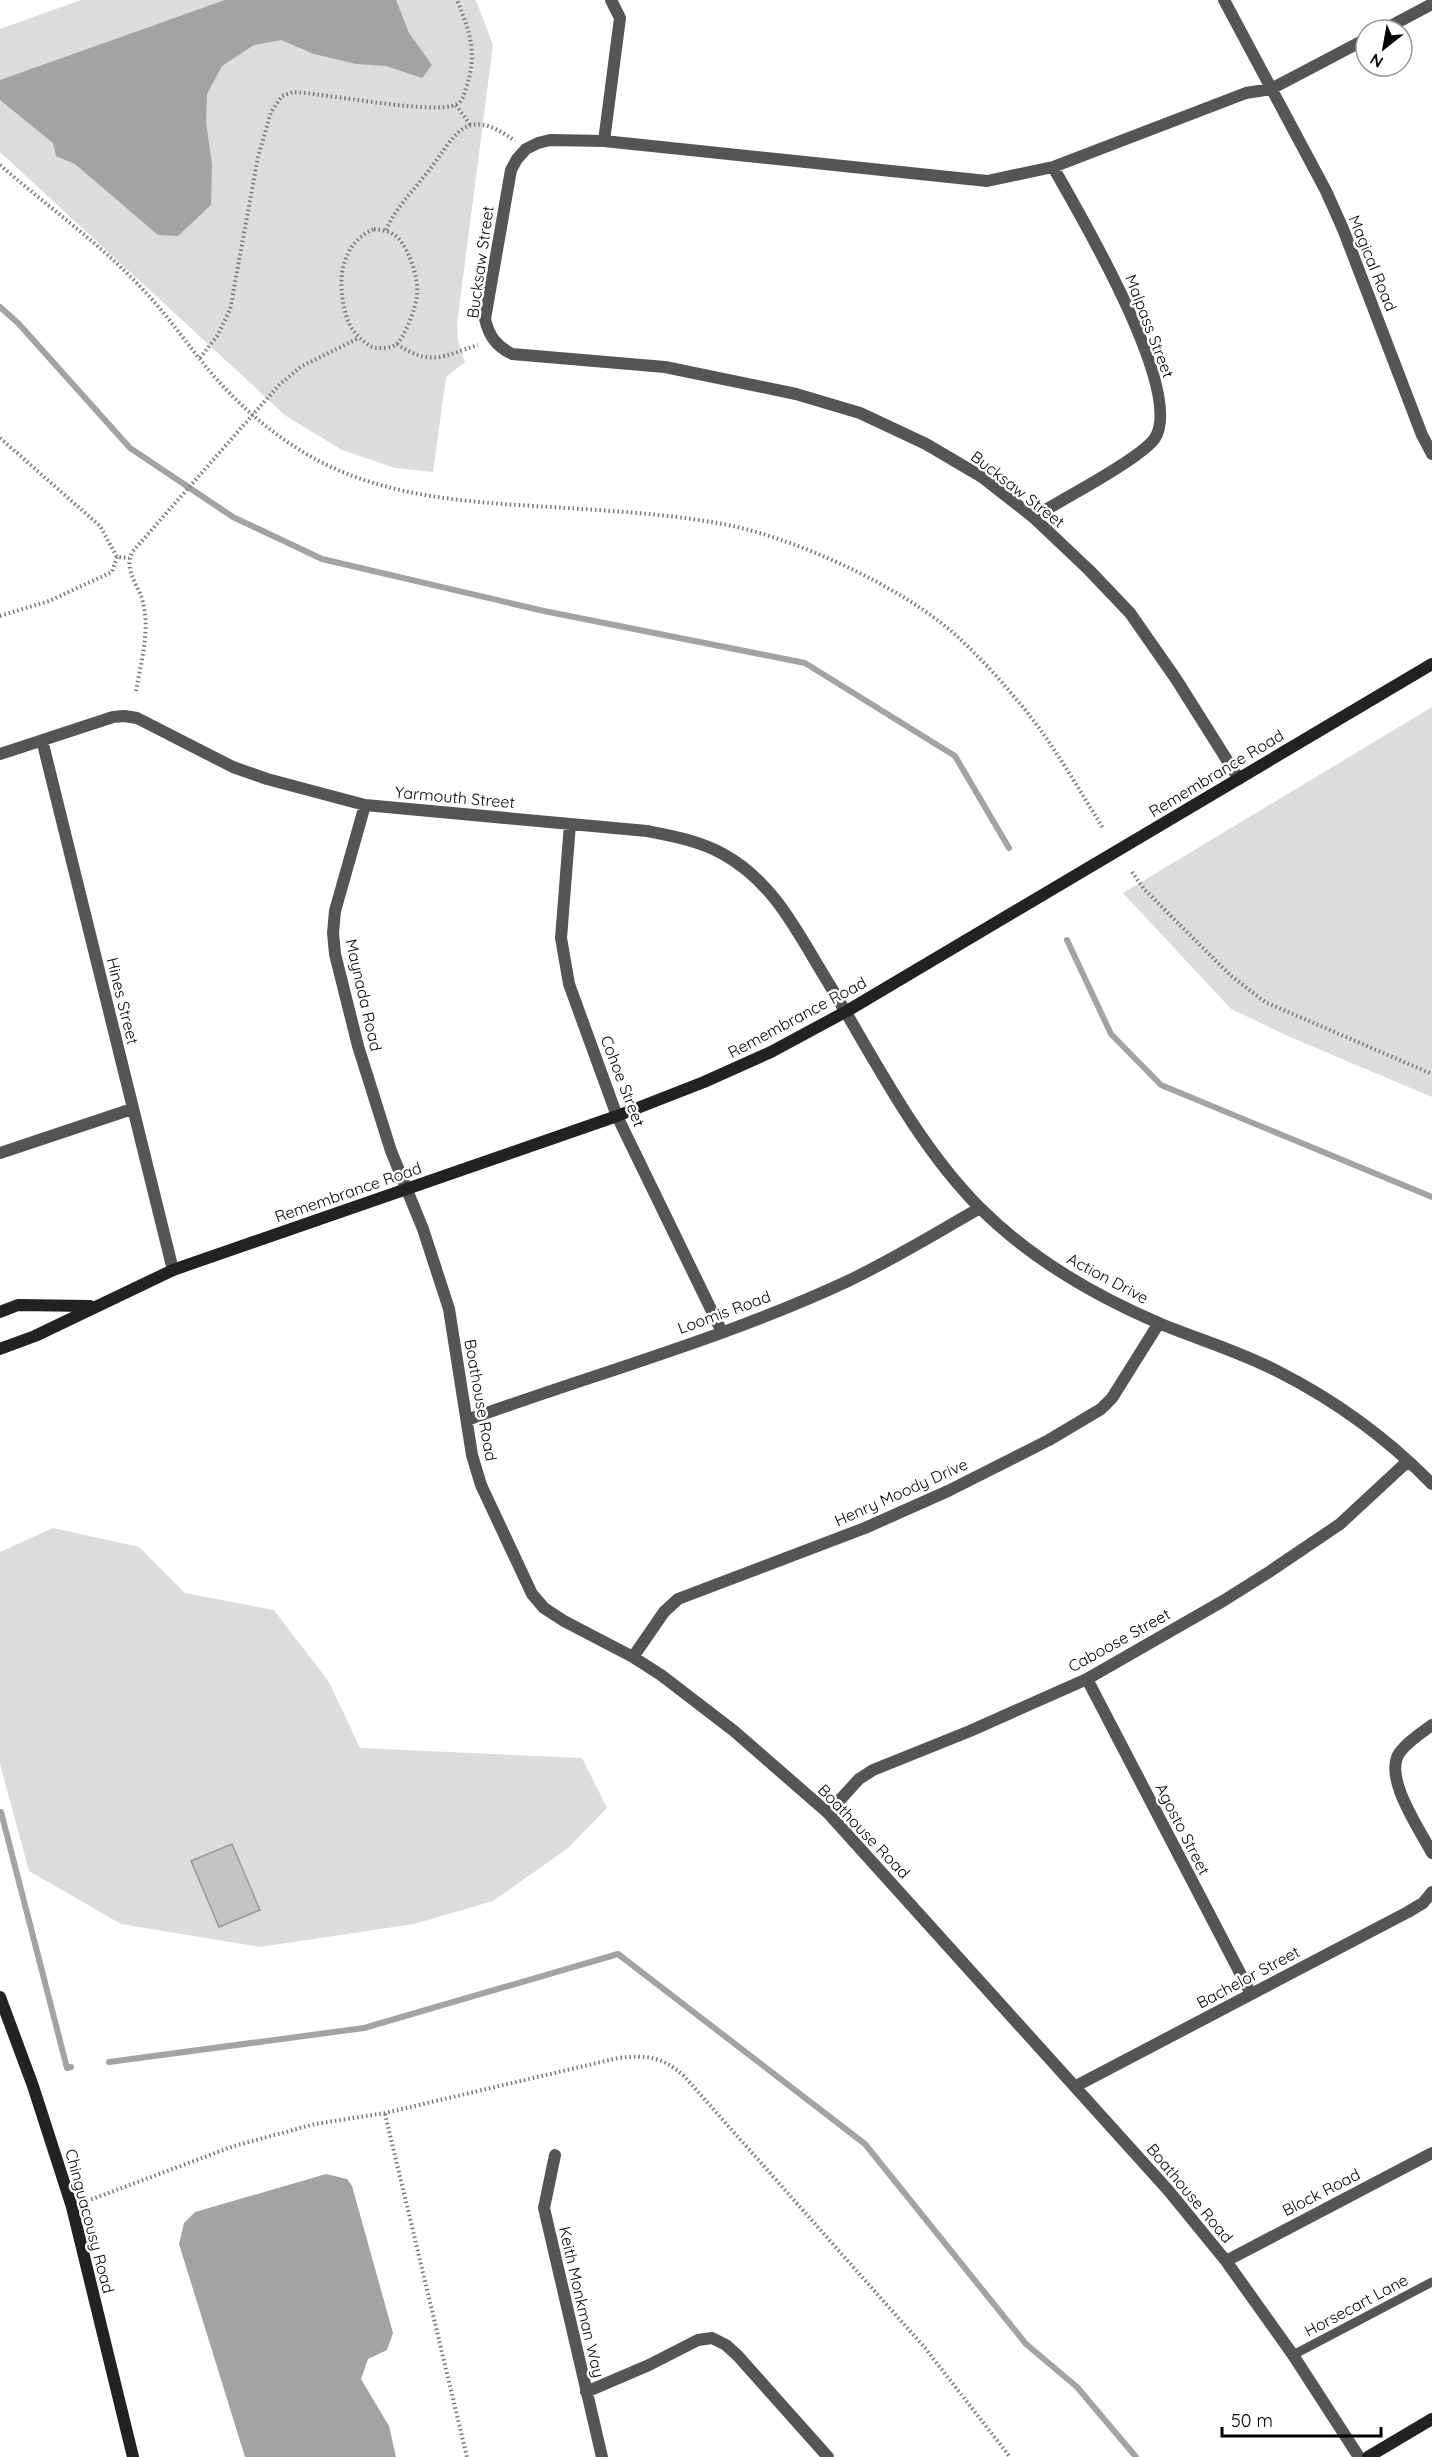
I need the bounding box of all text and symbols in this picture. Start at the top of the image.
north arrow [1354,18,1414,78]
text: N [1366,49,1386,72]
street label: Bucksaw Street [462,204,498,320]
street label: Magical Road [1345,212,1401,314]
street label: Malpass Street [1121,271,1179,381]
street label: Bucksaw Street [967,446,1069,532]
street label: Remembrance Road [1145,725,1287,821]
street label: Yarmouth Street [394,782,516,812]
street label: Maynada Road [341,937,387,1053]
street label: Hines Street [103,955,143,1047]
street label: Remembrance Road [724,972,870,1062]
street label: Cohoe Street [596,1033,650,1129]
street label: Remembrance Road [272,1157,424,1227]
street label: Action Drive [1064,1248,1152,1308]
street label: Loomis Road [675,1286,773,1338]
street label: Boathouse Road [460,1337,502,1463]
street label: Henry Moody Drive [831,1454,971,1530]
street label: Caboose Street [1064,1604,1174,1676]
street label: Boathouse Road [814,1780,914,1882]
street label: Agosto Street [1151,1780,1215,1878]
street label: Bachelor Street [1193,1941,1303,2013]
street label: Boathouse Road [1143,2139,1237,2247]
street label: Chinguacousy Road [61,2147,119,2295]
street label: Block Road [1279,2164,1363,2220]
street label: Keith Monkman Way [555,2224,609,2380]
street label: Horsecart Lane [1301,2269,1411,2341]
scale bar [1222,2400,1381,2438]
text: 50 m [1231,2409,1273,2432]

